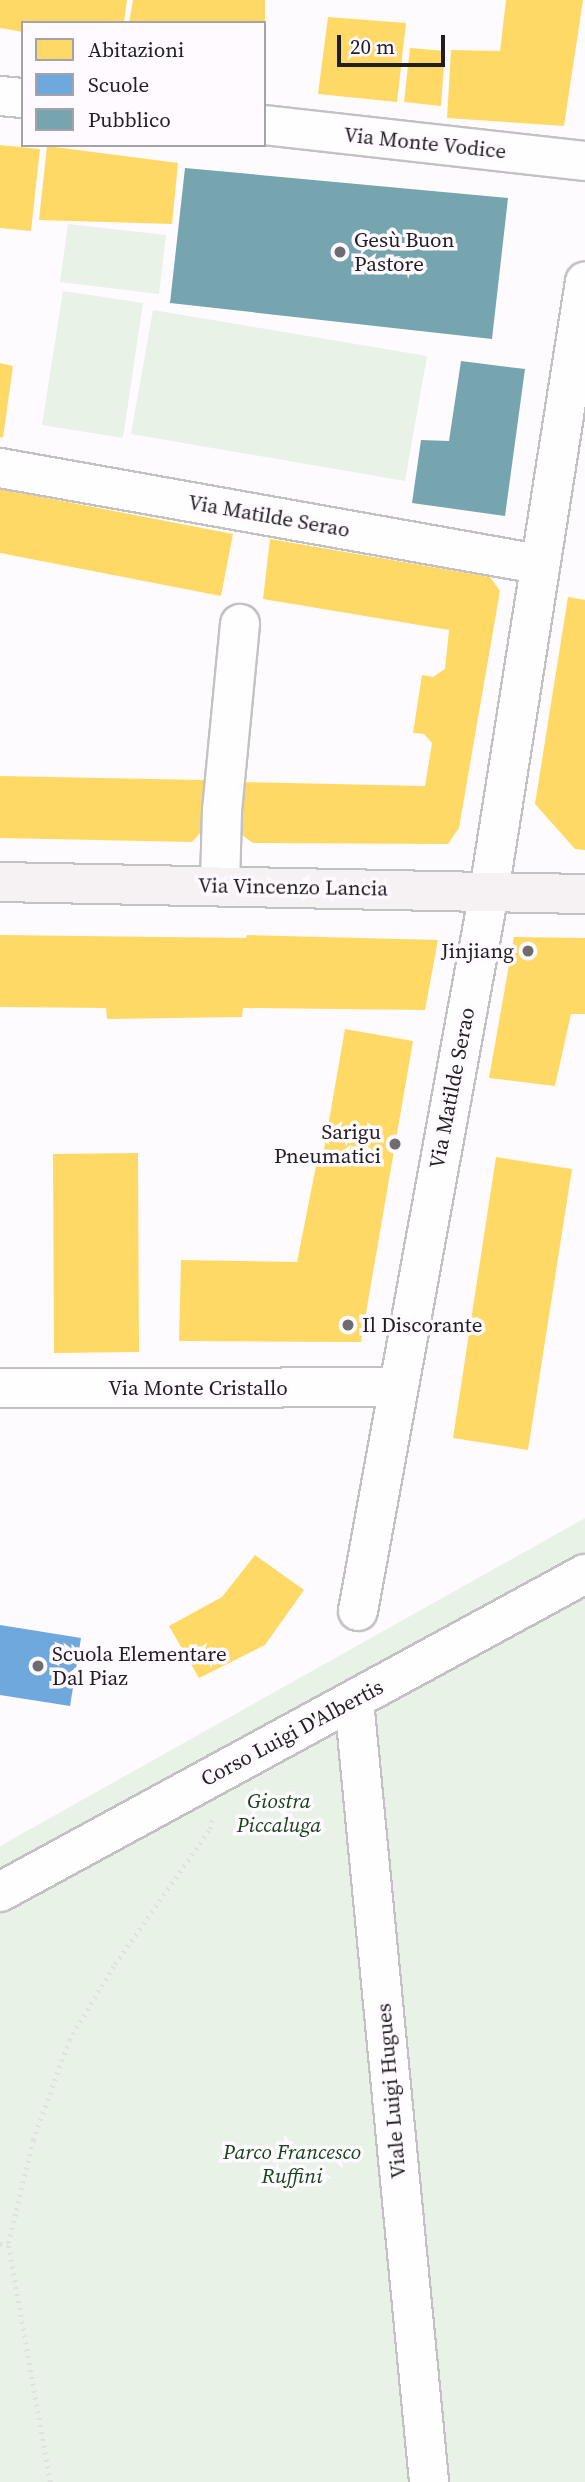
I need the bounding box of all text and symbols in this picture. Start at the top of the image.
legend [21,21,266,147]
scale bar [340,21,448,65]
text: 20 m [350,32,395,61]
text: Abitazioni [88,35,184,64]
text: Scuole [88,70,149,99]
text: Pubblico [88,105,171,134]
street label: Via Monte Vodice [342,122,508,164]
place label: Gesù Buon Pastore [354,227,454,277]
marker: Gesù Buon Pastore [332,244,348,260]
street label: Via Matilde Serao [186,489,352,543]
street label: Via Vincenzo Lancia [198,873,388,901]
place label: Jinjiang [441,938,514,964]
marker: Jinjiang [520,943,536,959]
street label: Via Matilde Serao [424,1005,480,1171]
place label: Sarigu Pneumatici [274,1119,381,1169]
marker: Sarigu Pneumatici [387,1136,403,1152]
place label: Il Discorante [362,1312,482,1338]
marker: Il Discorante [340,1317,356,1333]
street label: Via Monte Cristallo [108,1375,288,1401]
place label: Scuola Elementare Dal Piaz [52,1641,227,1691]
marker: Scuola Elementare Dal Piaz [30,1658,46,1674]
street label: Corso Luigi D'Albertis [196,1674,388,1792]
park label: Giostra Piccaluga [237,1788,321,1838]
street label: Viale Luigi Hugues [371,2002,411,2180]
park label: Parco Francesco Ruffini [223,2139,361,2189]

